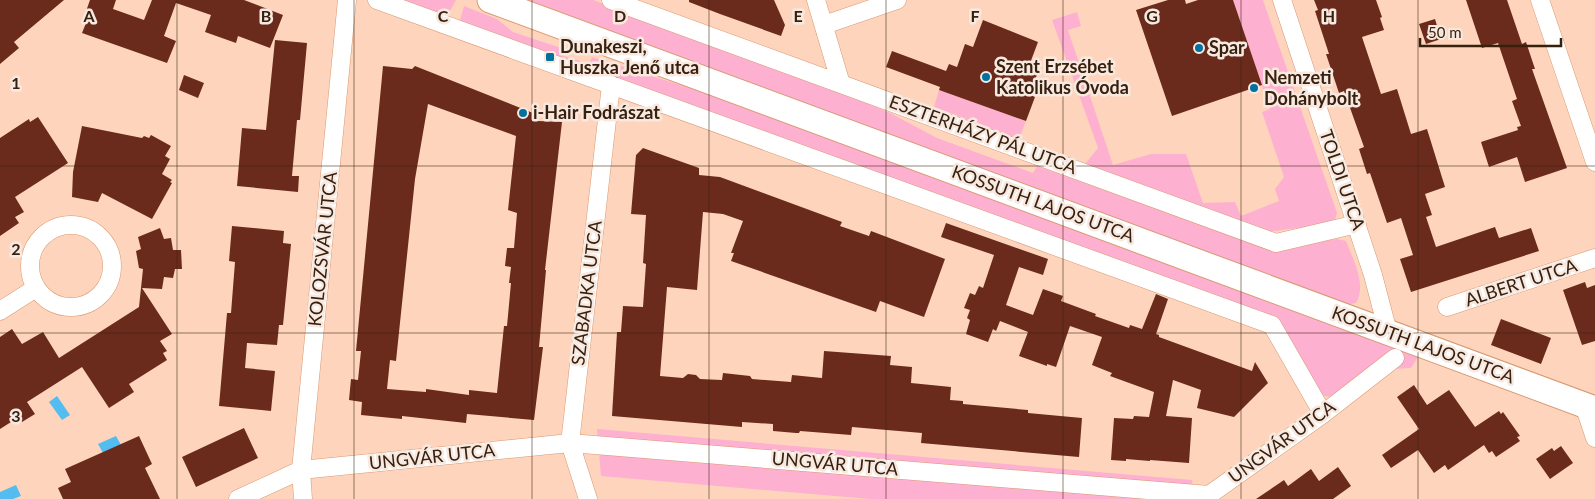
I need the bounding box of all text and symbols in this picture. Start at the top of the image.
text: A [82,6,95,25]
text: B [261,6,271,25]
text: C [438,6,449,25]
text: D [614,6,626,25]
text: E [793,6,803,25]
text: F [970,6,980,25]
text: G [1146,6,1158,25]
text: H [1323,6,1335,25]
scale bar [1420,15,1561,47]
text: 50 m [1428,23,1462,41]
place label: Dunakeszi, Huszka Jenő utca [560,35,699,78]
place label: Spar [1209,36,1245,58]
marker: Spar [1193,42,1205,54]
marker: Dunakeszi, Huszka Jenő utca [544,51,556,63]
place label: Szent Erzsébet Katolikus Óvoda [996,55,1129,98]
place label: Nemzeti Dohánybolt [1264,66,1359,109]
marker: Szent Erzsébet Katolikus Óvoda [980,71,992,83]
text: 1 [11,73,21,92]
marker: Nemzeti Dohánybolt [1248,82,1260,94]
street label: ESZTERHÁZY PÁL UTCA [886,90,1081,179]
place label: i-Hair Fodrászat [533,101,660,123]
marker: i-Hair Fodrászat [517,107,529,119]
street label: TOLDI UTCA [1316,127,1371,233]
street label: KOSSUTH LAJOS UTCA [949,160,1138,247]
street label: KOLOZSVÁR UTCA [303,170,341,327]
street label: SZABADKA UTCA [566,218,606,367]
text: 2 [11,239,21,258]
street label: ALBERT UTCA [1462,253,1580,311]
street label: KOSSUTH LAJOS UTCA [1329,301,1518,388]
street label: UNGVÁR UTCA [1224,395,1340,487]
text: 3 [11,406,21,425]
street label: UNGVÁR UTCA [368,438,497,474]
street label: UNGVÁR UTCA [771,447,900,480]

